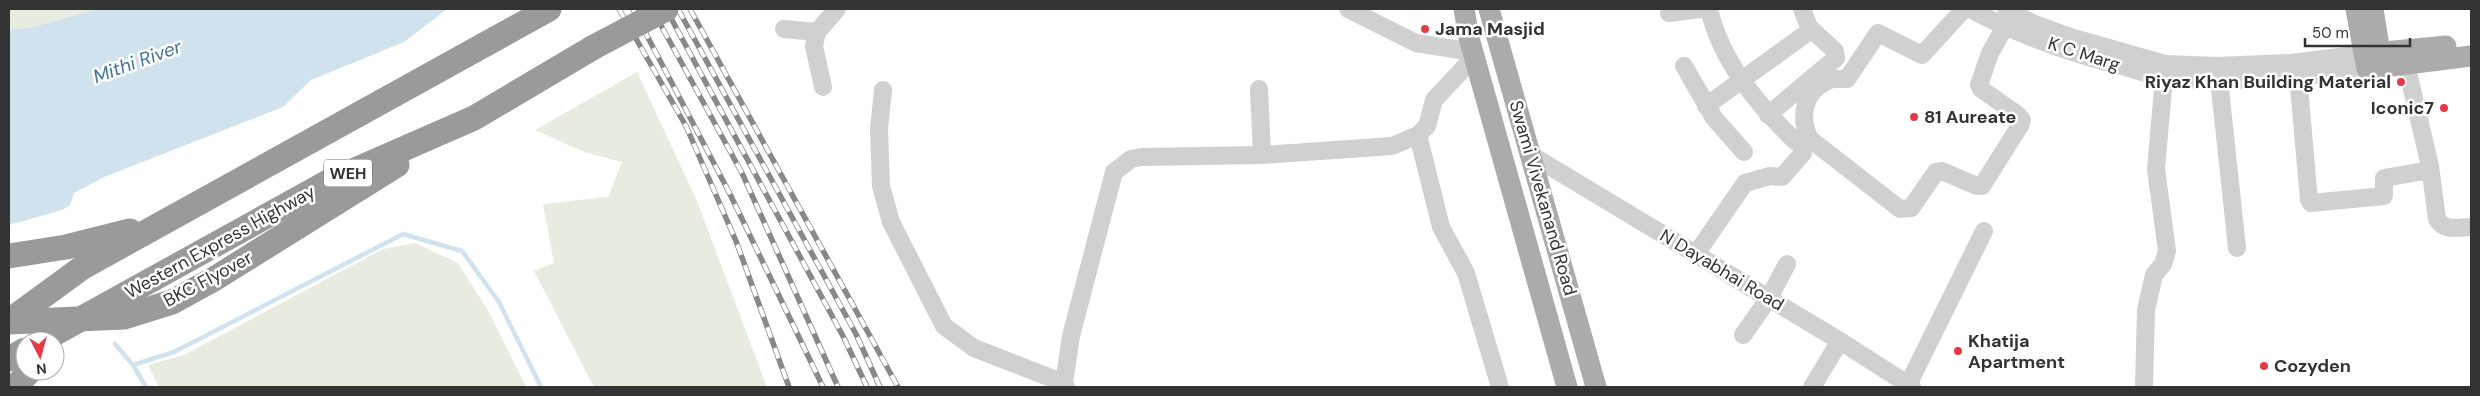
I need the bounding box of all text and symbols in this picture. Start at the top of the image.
scale bar [2305,15,2410,47]
place label: Jama Masjid [1435,17,1545,41]
marker: Jama Masjid [1419,23,1431,35]
text: 50 m [2312,23,2349,43]
street label: K C Marg [2045,31,2123,77]
water label: Mithi River [89,34,186,89]
place label: Riyaz Khan Building Material [2145,70,2391,94]
marker: Riyaz Khan Building Material [2395,76,2407,88]
place label: Iconic7 [2371,96,2434,120]
street label: Swami Vivekanand Road [1504,98,1582,298]
marker: Iconic7 [2438,102,2450,114]
place label: 81 Aureate [1924,105,2017,129]
marker: 81 Aureate [1908,111,1920,123]
road number: WEH [324,160,372,187]
street label: Western Express Highway [121,180,319,304]
street label: N Dayabhai Road [1655,223,1789,317]
street label: BKC Flyover [159,245,257,312]
place label: Khatija Apartment [1968,329,2065,374]
north arrow [15,331,65,381]
marker: Khatija Apartment [1952,345,1964,357]
place label: Cozyden [2274,354,2351,378]
text: N [35,359,47,378]
marker: Cozyden [2258,360,2270,372]

